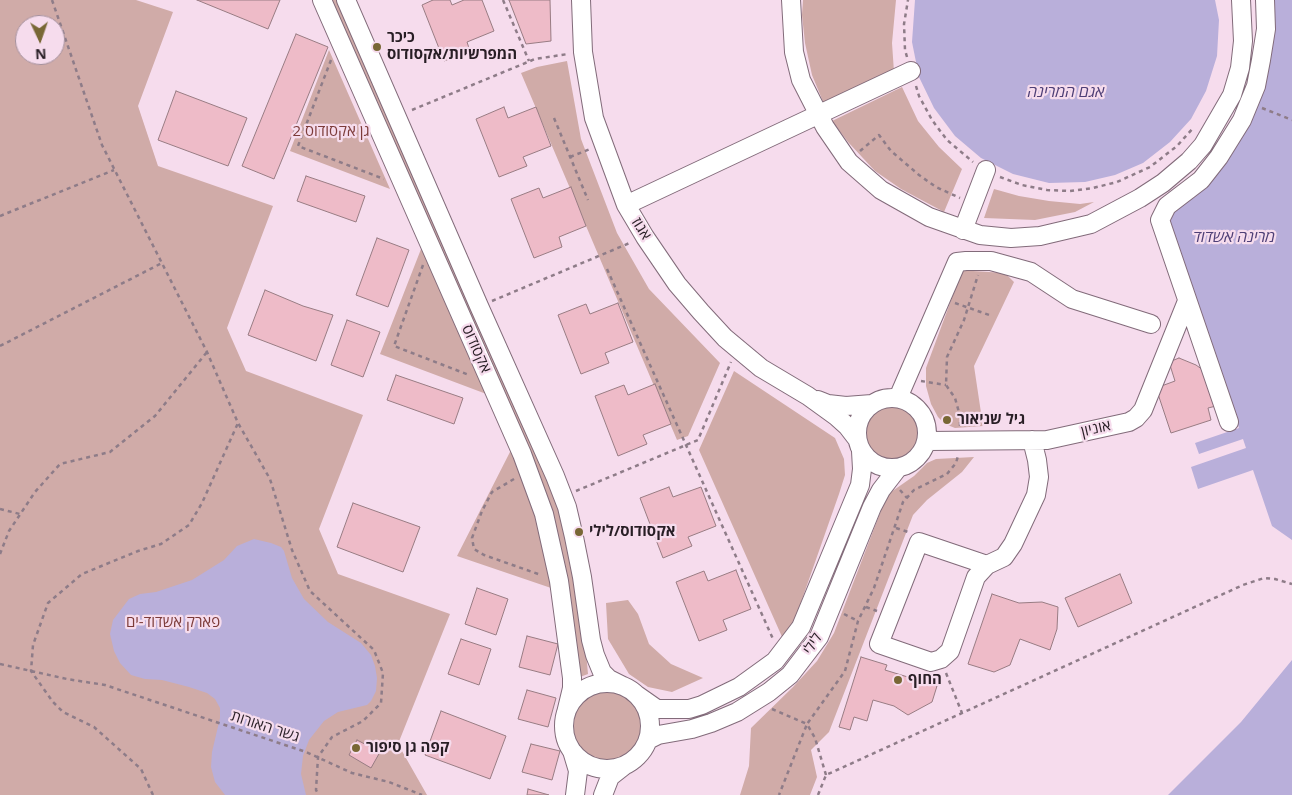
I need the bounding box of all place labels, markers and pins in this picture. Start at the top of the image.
place label: כיכר המפרשיות/אקסודוס [387,29,517,64]
marker: כיכר המפרשיות/אקסודוס [371,41,383,53]
place label: גיל שניאור [957,411,1025,429]
marker: גיל שניאור [941,414,953,426]
place label: אקסודוס/לילי [589,523,675,541]
marker: אקסודוס/לילי [573,526,585,538]
place label: החוף [908,671,942,689]
marker: החוף [892,674,904,686]
place label: קפה גן סיפור [366,739,449,757]
marker: קפה גן סיפור [350,742,362,754]

